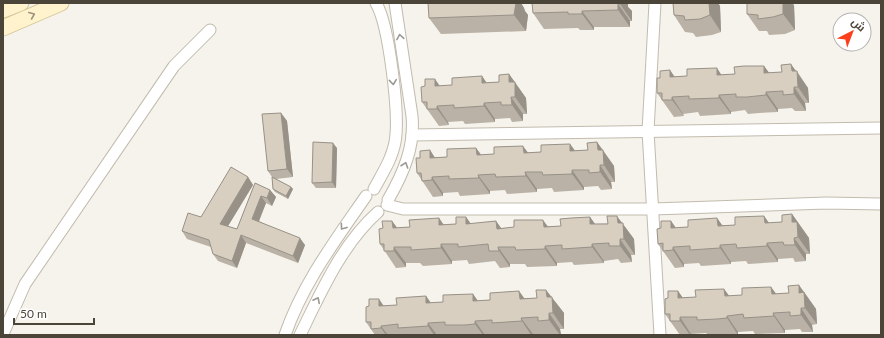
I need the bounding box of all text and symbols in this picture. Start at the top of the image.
one-way arrow [28,12,35,20]
north arrow [832,12,872,52]
text: ش [849,15,869,34]
one-way arrow [396,34,405,40]
one-way arrow [388,79,397,85]
one-way arrow [400,161,409,168]
one-way arrow [340,223,347,230]
one-way arrow [313,297,320,304]
scale bar [14,300,94,326]
text: 50 m [20,306,47,321]

